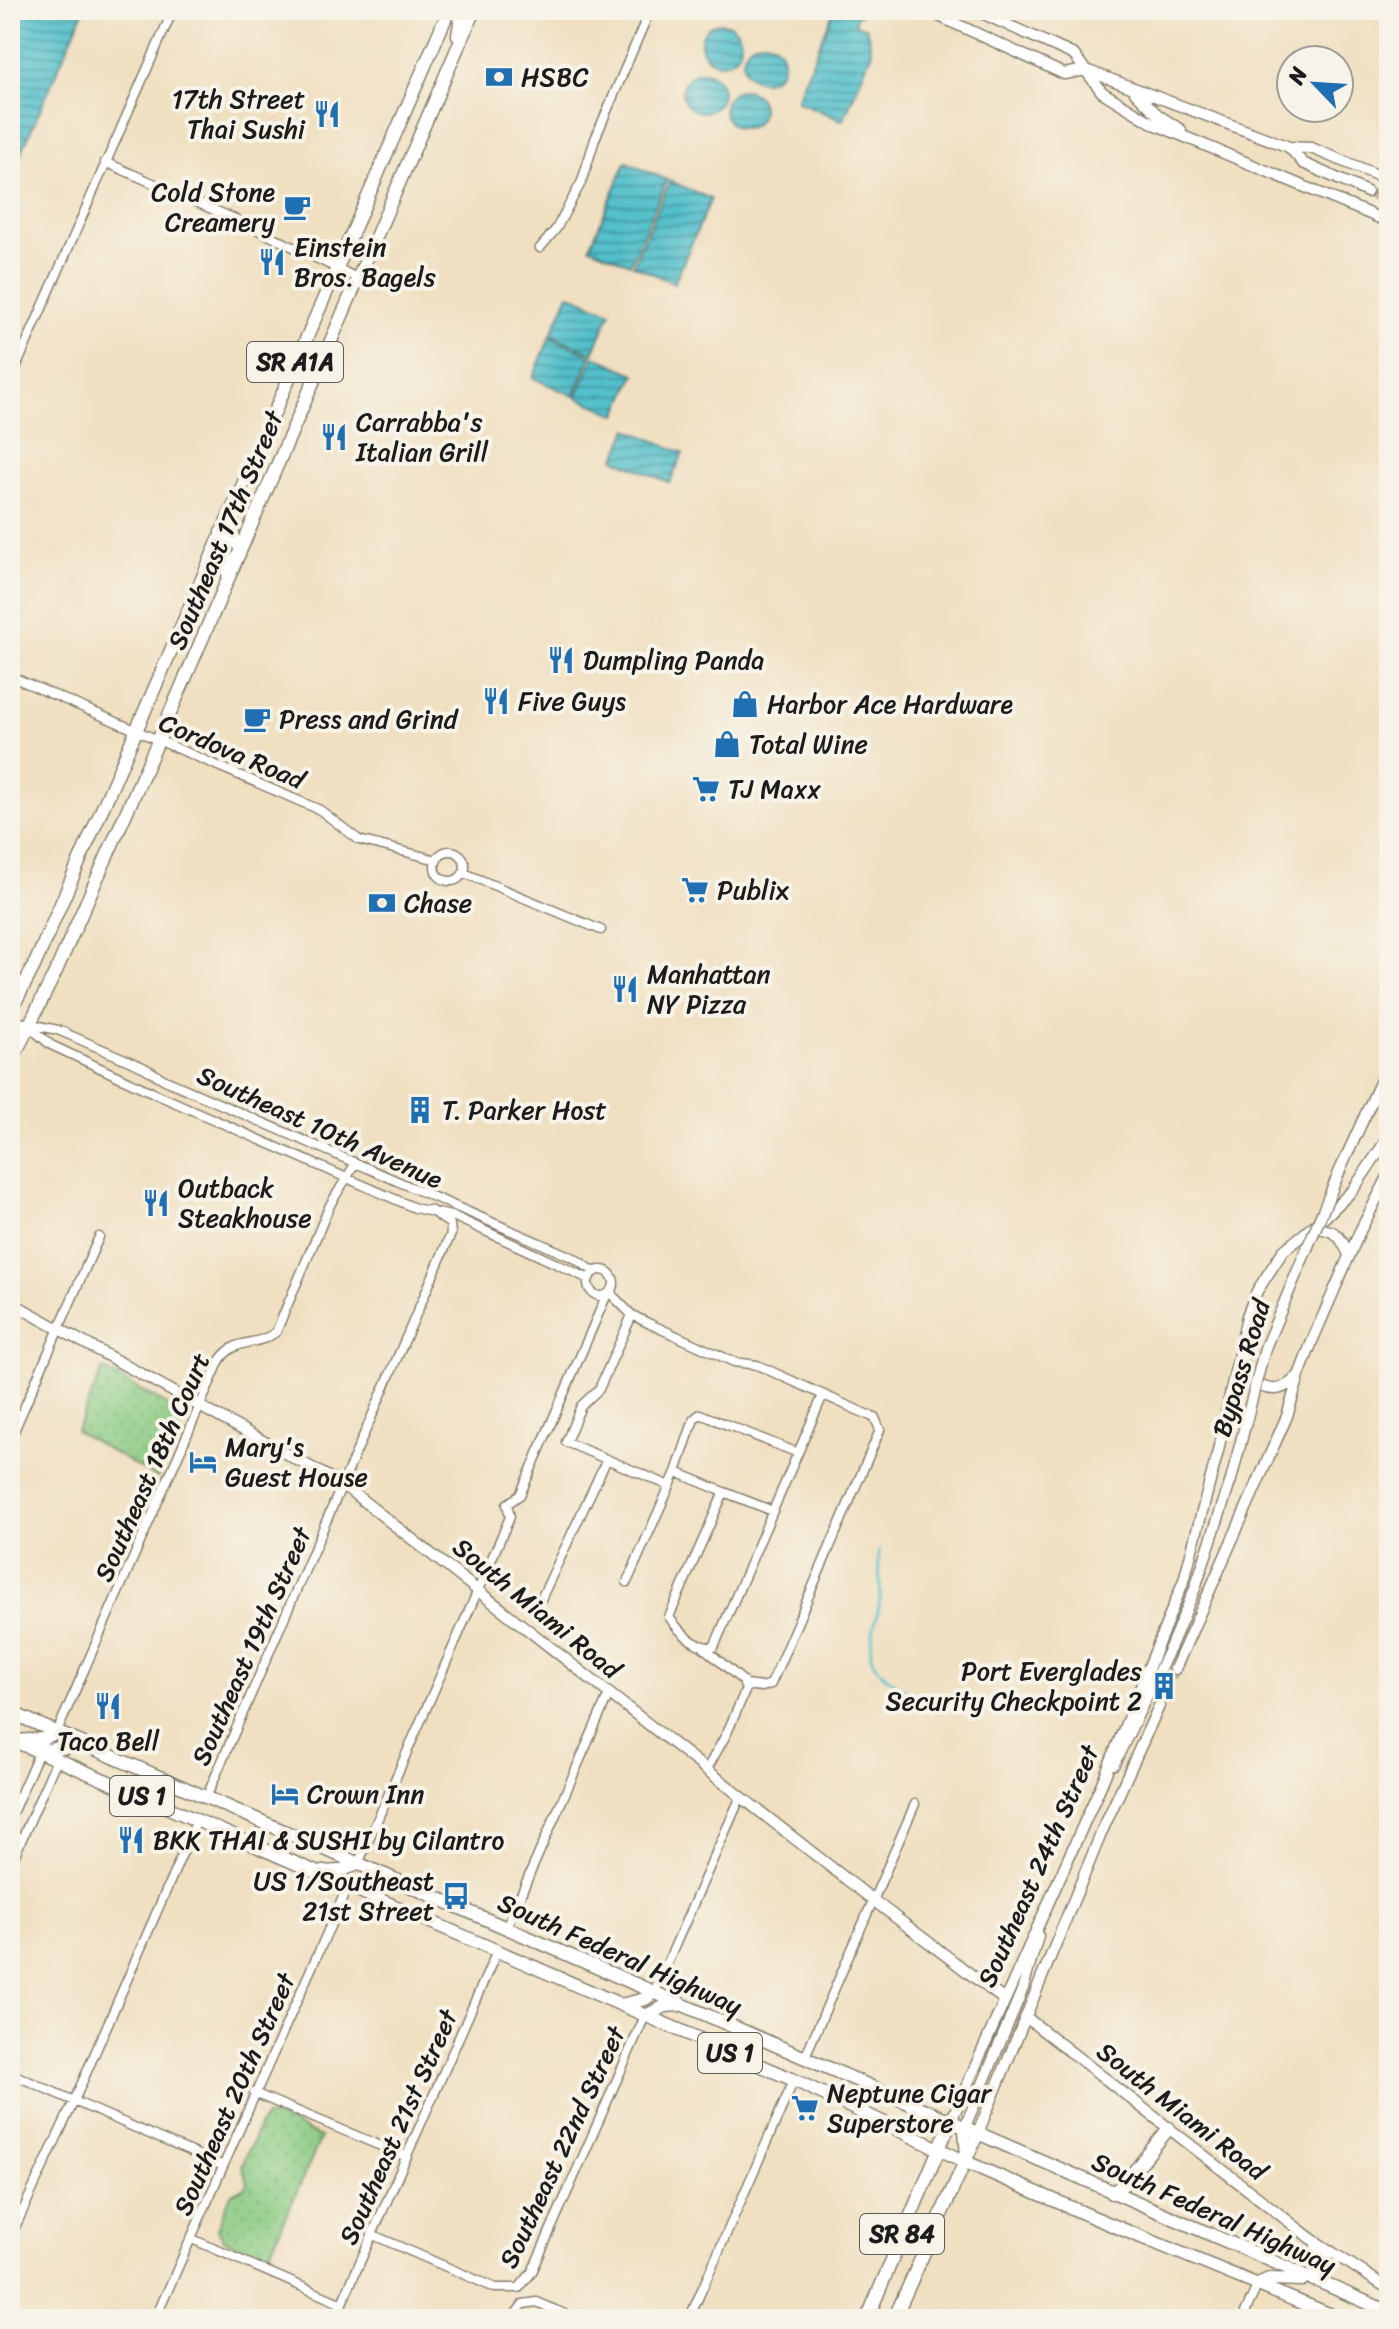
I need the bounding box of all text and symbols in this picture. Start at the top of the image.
north arrow [1275,44,1355,124]
place label: HSBC [521,54,589,100]
text: N [1276,60,1319,92]
bank icon: HSBC [484,62,514,92]
place label: 17th Street Thai Sushi [172,76,306,152]
restaurant icon: 17th Street Thai Sushi [312,99,342,129]
place label: Cold Stone Creamery [151,169,275,245]
cafe icon: Cold Stone Creamery [282,192,312,222]
place label: Einstein Bros. Bagels [294,224,436,300]
restaurant icon: Einstein Bros. Bagels [257,247,287,277]
road number: SR A1A [247,342,343,382]
place label: Carrabba's Italian Grill [355,399,489,475]
street label: Southeast 17th Street [154,402,297,657]
restaurant icon: Carrabba's Italian Grill [319,422,349,452]
place label: Dumpling Panda [583,637,764,683]
restaurant icon: Dumpling Panda [546,645,576,675]
place label: Five Guys [518,678,626,724]
place label: Harbor Ace Hardware [767,681,1013,727]
restaurant icon: Five Guys [481,686,511,716]
shop icon: Harbor Ace Hardware [730,689,760,719]
place label: Press and Grind [279,696,460,742]
street label: Cordova Road [152,700,314,803]
cafe icon: Press and Grind [242,704,272,734]
place label: Total Wine [749,721,868,767]
shop icon: Total Wine [712,729,742,759]
place label: TJ Maxx [728,766,821,812]
supermarket icon: TJ Maxx [691,774,721,804]
place label: Publix [717,867,790,913]
supermarket icon: Publix [680,875,710,905]
place label: Chase [404,880,472,926]
bank icon: Chase [367,888,397,918]
place label: Manhattan NY Pizza [647,951,771,1027]
restaurant icon: Manhattan NY Pizza [610,974,640,1004]
street label: Southeast 10th Avenue [190,1052,451,1202]
place label: T. Parker Host [442,1087,607,1133]
building icon: T. Parker Host [405,1095,435,1125]
place label: Outback Steakhouse [178,1165,312,1241]
restaurant icon: Outback Steakhouse [141,1188,171,1218]
street label: Bypass Road [1198,1291,1284,1443]
street label: Southeast 18th Court [81,1345,223,1589]
place label: Mary's Guest House [225,1424,368,1500]
hotel icon: Mary's Guest House [188,1447,218,1477]
street label: Southeast 19th Street [178,1518,325,1773]
street label: South Miami Road [442,1525,634,1692]
place label: Port Everglades Security Checkpoint 2 [885,1648,1142,1724]
building icon: Port Everglades Security Checkpoint 2 [1149,1671,1179,1701]
restaurant icon: Taco Bell [93,1691,123,1721]
place label: Taco Bell [57,1718,160,1764]
street label: Southeast 24th Street [964,1736,1113,1995]
place label: Crown Inn [307,1771,424,1817]
road number: US 1 [110,1776,174,1816]
hotel icon: Crown Inn [270,1779,300,1809]
place label: BKK THAI & SUSHI by Cilantro [153,1817,504,1863]
restaurant icon: BKK THAI & SUSHI by Cilantro [116,1825,146,1855]
place label: US 1/Southeast 21st Street [254,1858,434,1934]
street label: South Federal Highway [490,1879,750,2029]
bus stop icon: US 1/Southeast 21st Street [441,1881,471,1911]
street label: Southeast 20th Street [160,1964,309,2223]
street label: Southeast 21st Street [325,2000,471,2252]
street label: Southeast 22nd Street [486,2017,639,2276]
street label: South Miami Road [1086,2029,1279,2194]
road number: US 1 [698,2033,762,2073]
place label: Neptune Cigar Superstore [827,2070,992,2146]
supermarket icon: Neptune Cigar Superstore [790,2093,820,2123]
street label: South Federal Highway [1084,2138,1344,2288]
road number: SR 84 [860,2214,944,2254]

